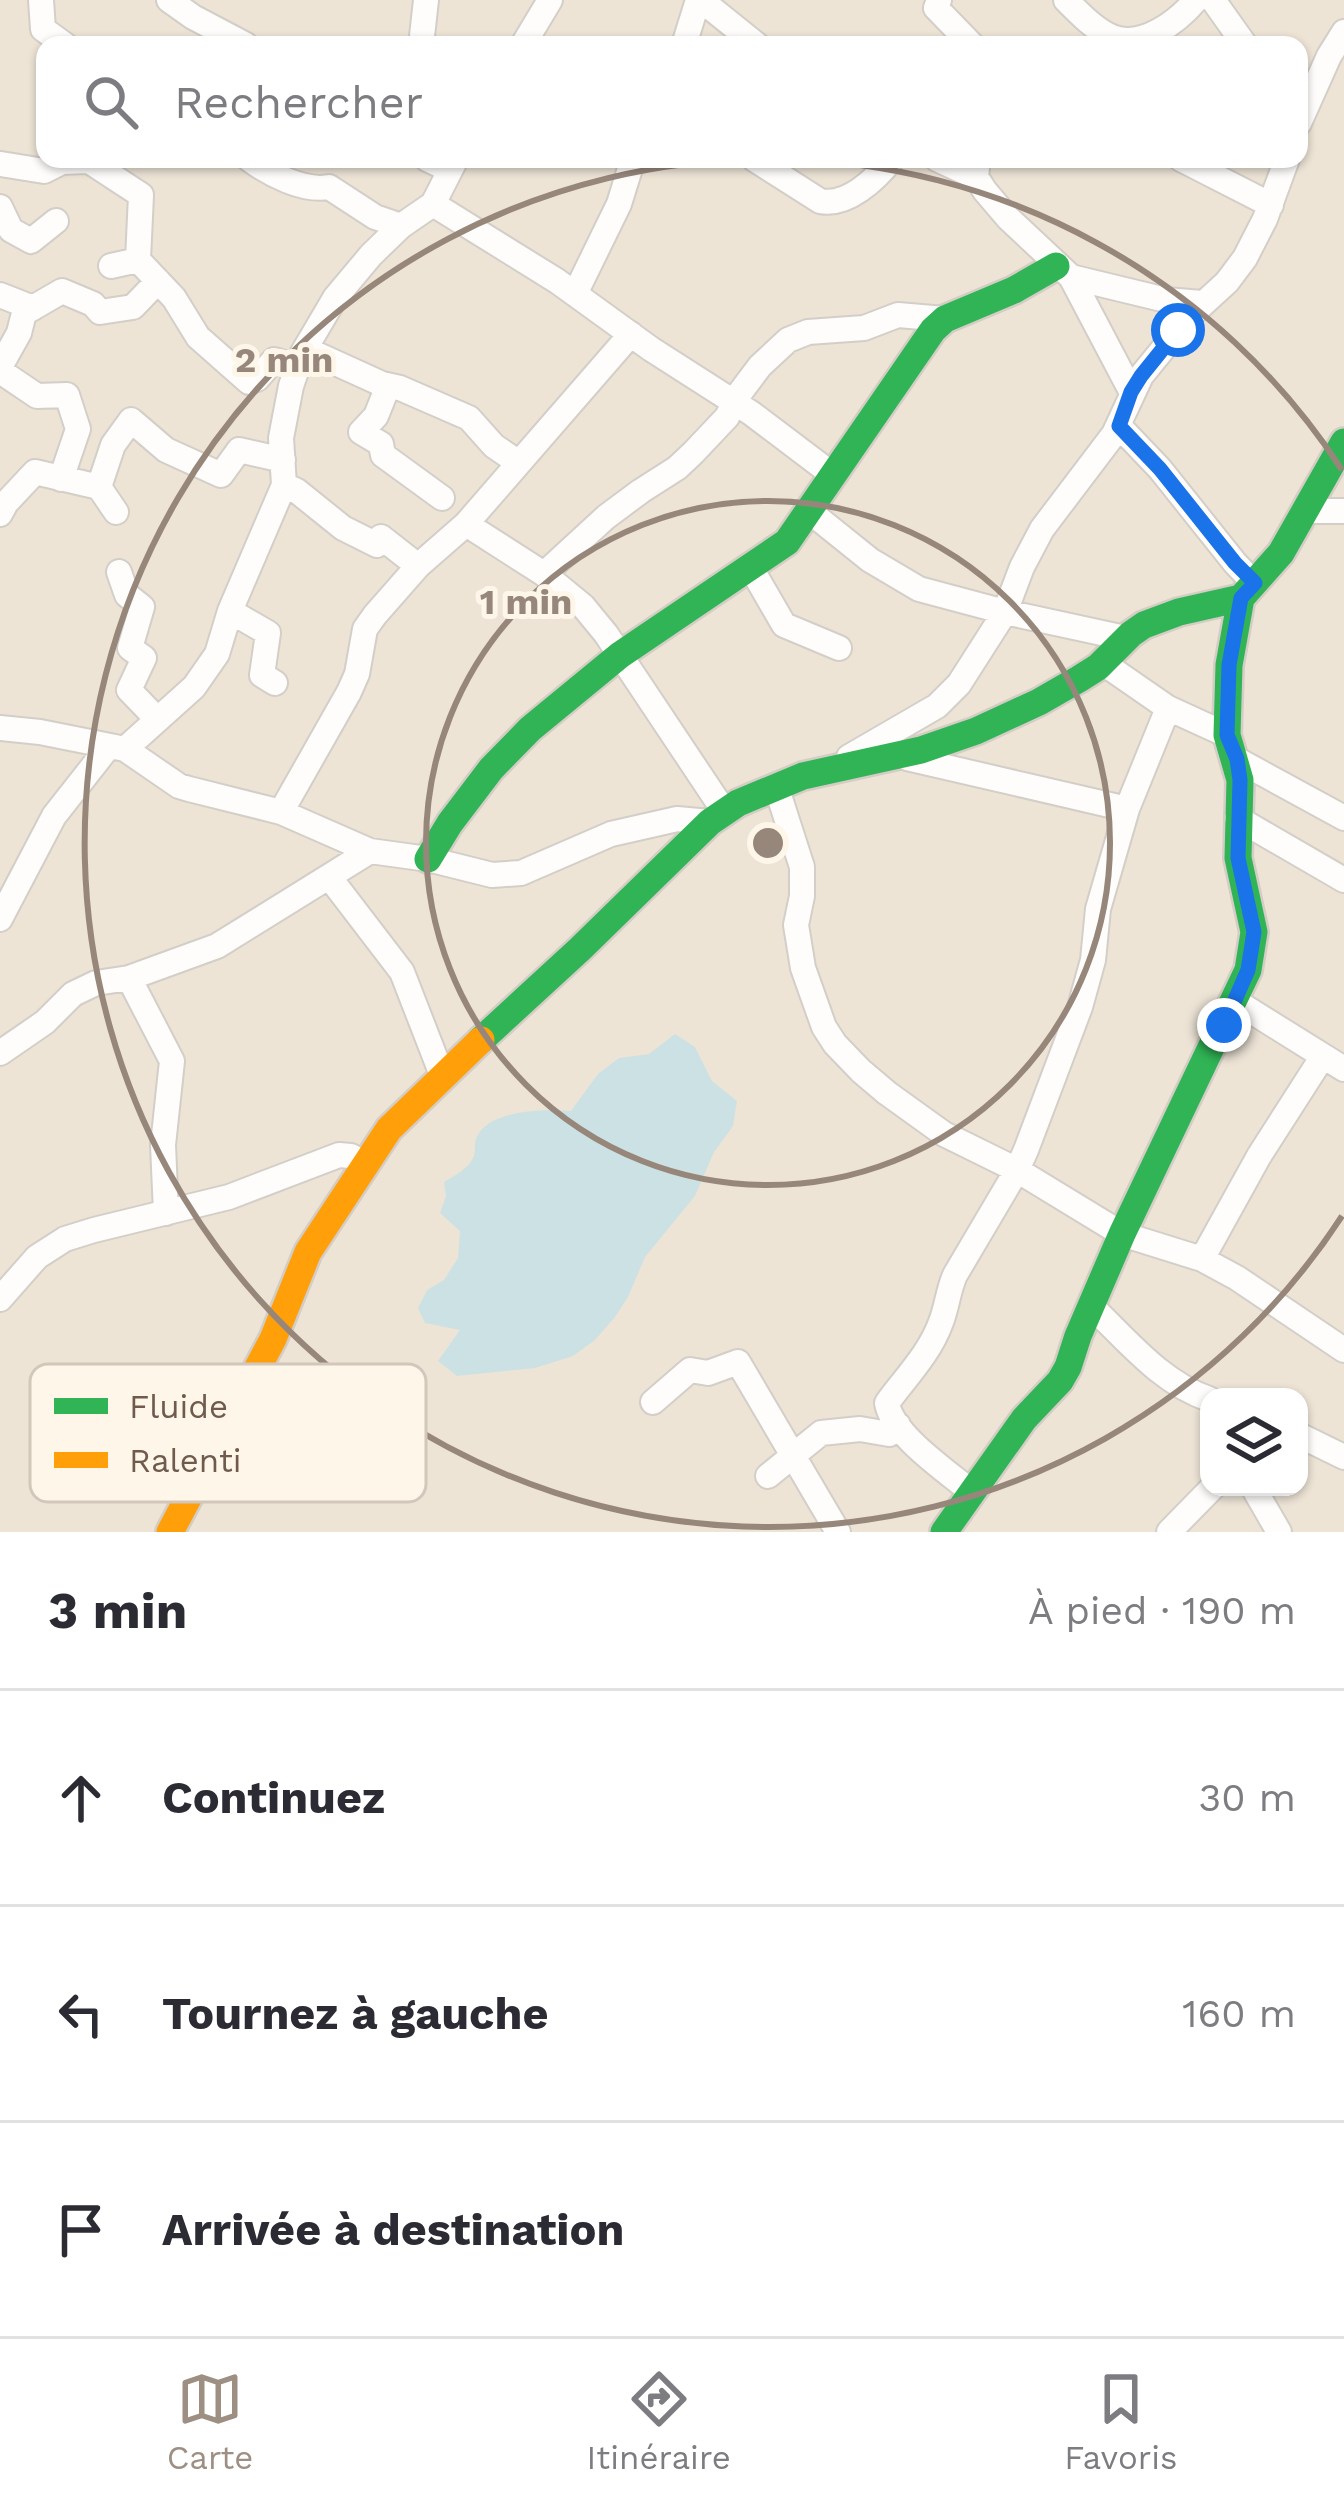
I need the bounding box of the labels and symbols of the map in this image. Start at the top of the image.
route start [1151,303,1205,357]
text: 2 min [235,339,333,381]
text: 1 min [480,581,572,623]
centre of rings [747,822,789,864]
route end [1197,998,1251,1052]
legend [30,1364,426,1502]
text: Fluide [129,1387,228,1426]
text: Ralenti [129,1441,242,1480]

